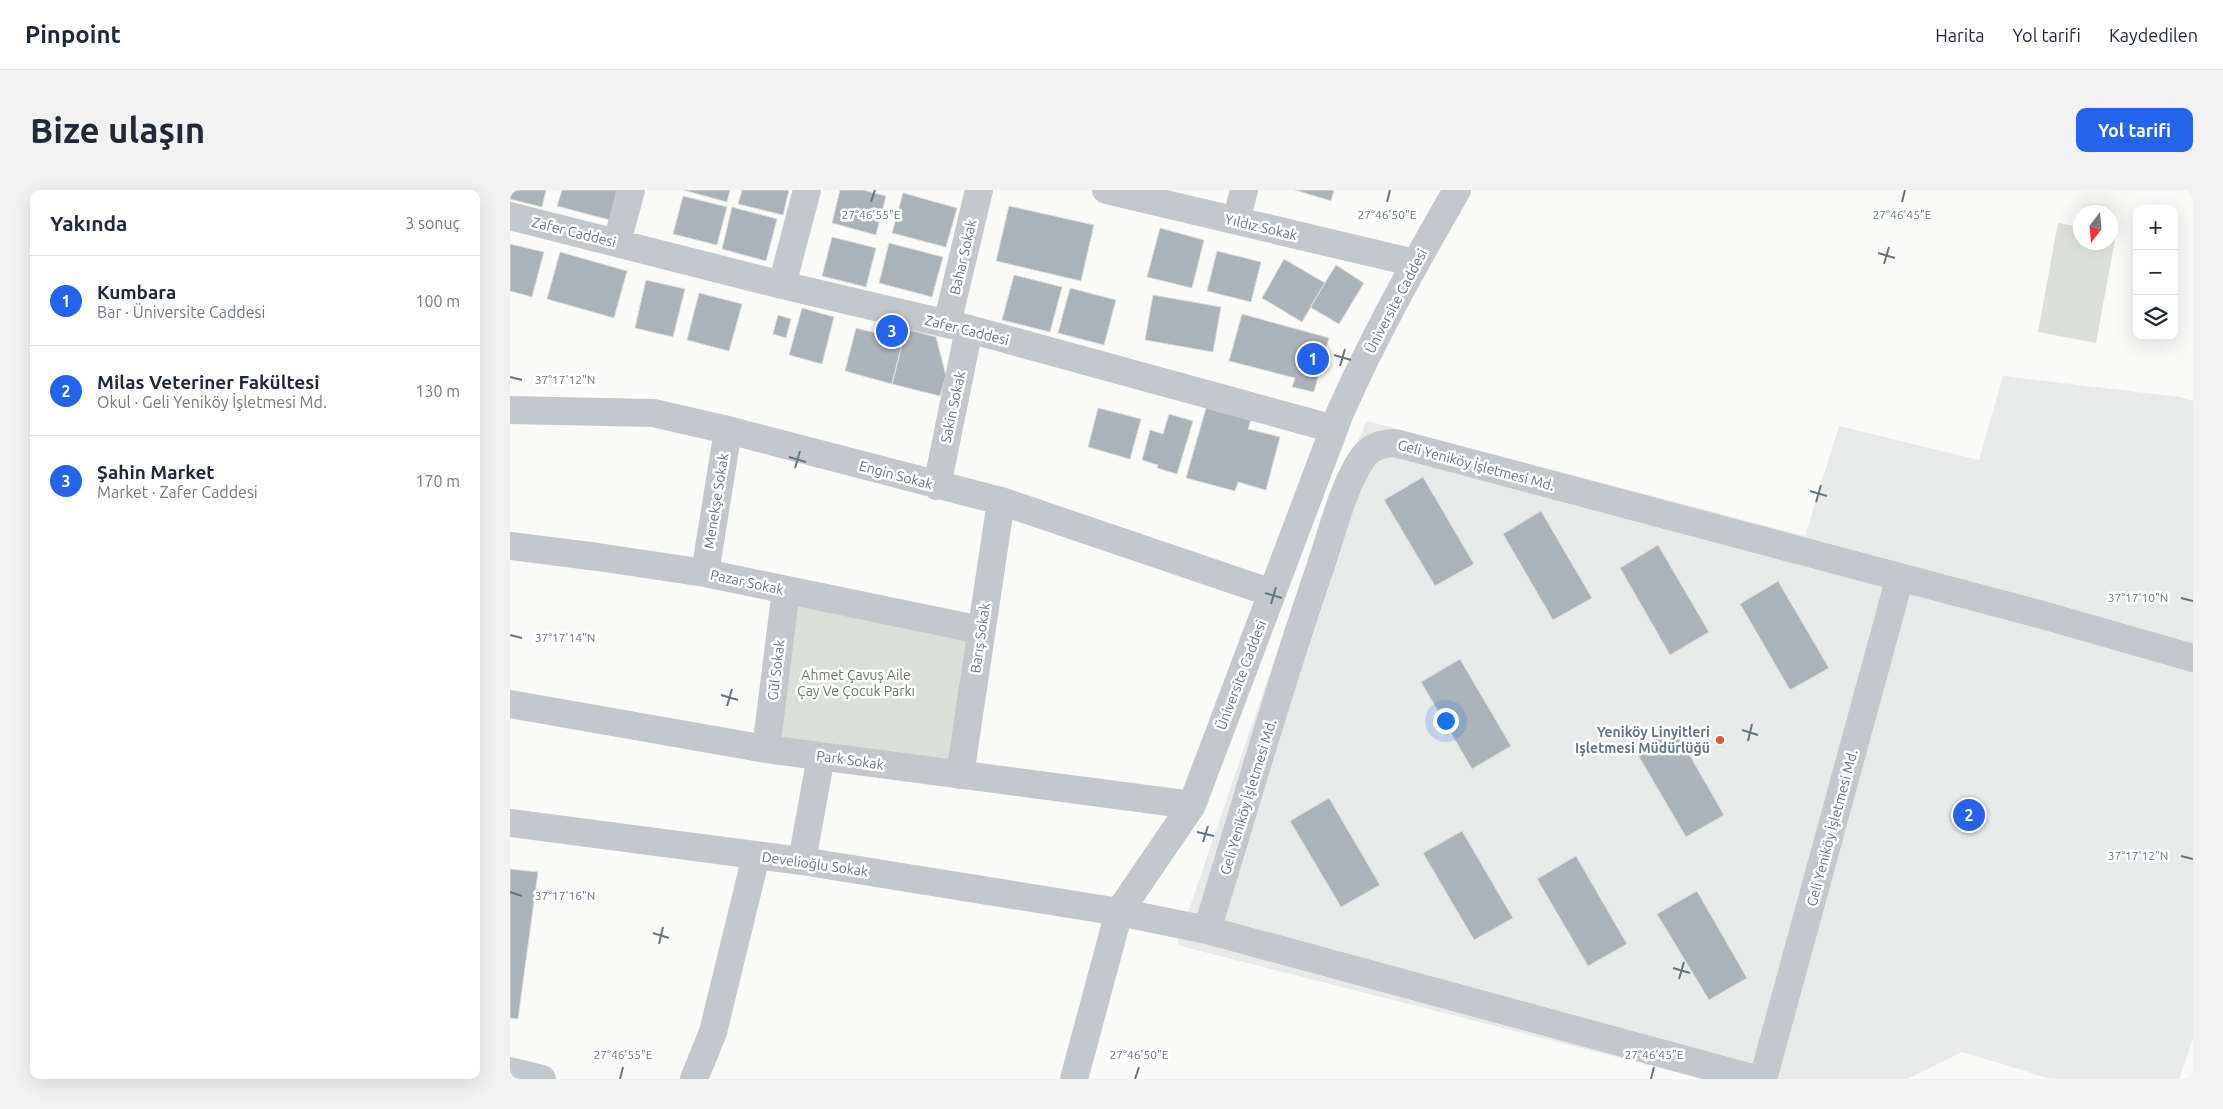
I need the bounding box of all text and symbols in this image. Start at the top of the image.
text: Pinpoint [25,21,121,48]
text: Harita [1935,25,1984,45]
text: Yol tarifi [2012,25,2081,45]
text: Kaydedilen [2109,25,2198,45]
button: Yol tarifi [2076,108,2193,152]
text: Bize ulaşın [30,110,205,150]
north arrow [2073,205,2118,250]
map controls [2133,205,2178,340]
button: + [2133,205,2178,250]
text: 27°46'55"E [842,208,901,221]
text: 27°46'50"E [1358,208,1417,221]
text: 27°46'45"E [1873,208,1932,221]
text: Yakında [50,211,127,235]
street label: Yıldız Sokak [1223,211,1299,243]
text: 3 sonuç [405,214,460,232]
street label: Zafer Caddesi [530,214,618,250]
street label: Bahar Sokak [947,218,979,296]
street label: Üniversite Caddesi [1361,246,1430,356]
button: − [2133,250,2178,295]
text: Kumbara [97,281,176,303]
text: 1 [61,292,71,310]
text: 100 m [415,292,460,310]
button: layers [2133,295,2178,340]
text: Bar · Üniversite Caddesi [97,303,265,321]
pin: 3 [876,312,908,350]
street label: Zafer Caddesi [923,312,1011,348]
pin: 1 [1297,340,1329,378]
street label: Sakin Sokak [938,370,968,444]
text: Milas Veteriner Fakültesi [97,371,320,393]
text: 37°17'12"N [535,373,595,386]
text: 2 [61,382,71,400]
text: 130 m [415,382,460,400]
text: Okul · Geli Yeniköy İşletmesi Md. [97,393,327,411]
street label: Geli Yeniköy İşletmesi Md. [1396,436,1556,494]
street label: Menekşe Sokak [701,452,731,550]
street label: Engin Sokak [858,458,934,492]
text: Şahin Market [97,461,215,483]
text: 3 [61,472,71,490]
text: 170 m [415,472,460,490]
text: Market · Zafer Caddesi [97,483,258,501]
street label: Pazar Sokak [709,566,785,598]
text: 37°17'10"N [2108,591,2168,604]
street label: Barış Sokak [967,602,993,674]
street label: Üniversite Caddesi [1212,618,1269,732]
text: 37°17'14"N [535,631,595,644]
street label: Gül Sokak [764,639,788,701]
park label: Ahmet Çavuş Aile Çay Ve Çocuk Parkı [797,667,915,699]
your location [1433,708,1459,734]
street label: Geli Yeniköy İşletmesi Md. [1217,717,1279,877]
place label: Yeniköy Linyitleri Işletmesi Müdürlüğü [1575,724,1710,757]
marker: Yeniköy Linyitleri Işletmesi Müdürlüğü [1714,734,1726,746]
street label: Park Sokak [815,747,885,773]
street label: Geli Yeniköy İşletmesi Md. [1803,748,1861,908]
pin: 2 [1953,796,1985,834]
street label: Develioğlu Sokak [761,849,869,879]
text: 37°17'12"N [2108,849,2168,862]
text: 37°17'16"N [535,889,595,902]
text: 27°46'55"E [594,1048,653,1061]
text: 27°46'50"E [1110,1048,1169,1061]
text: 27°46'45"E [1625,1048,1684,1061]

